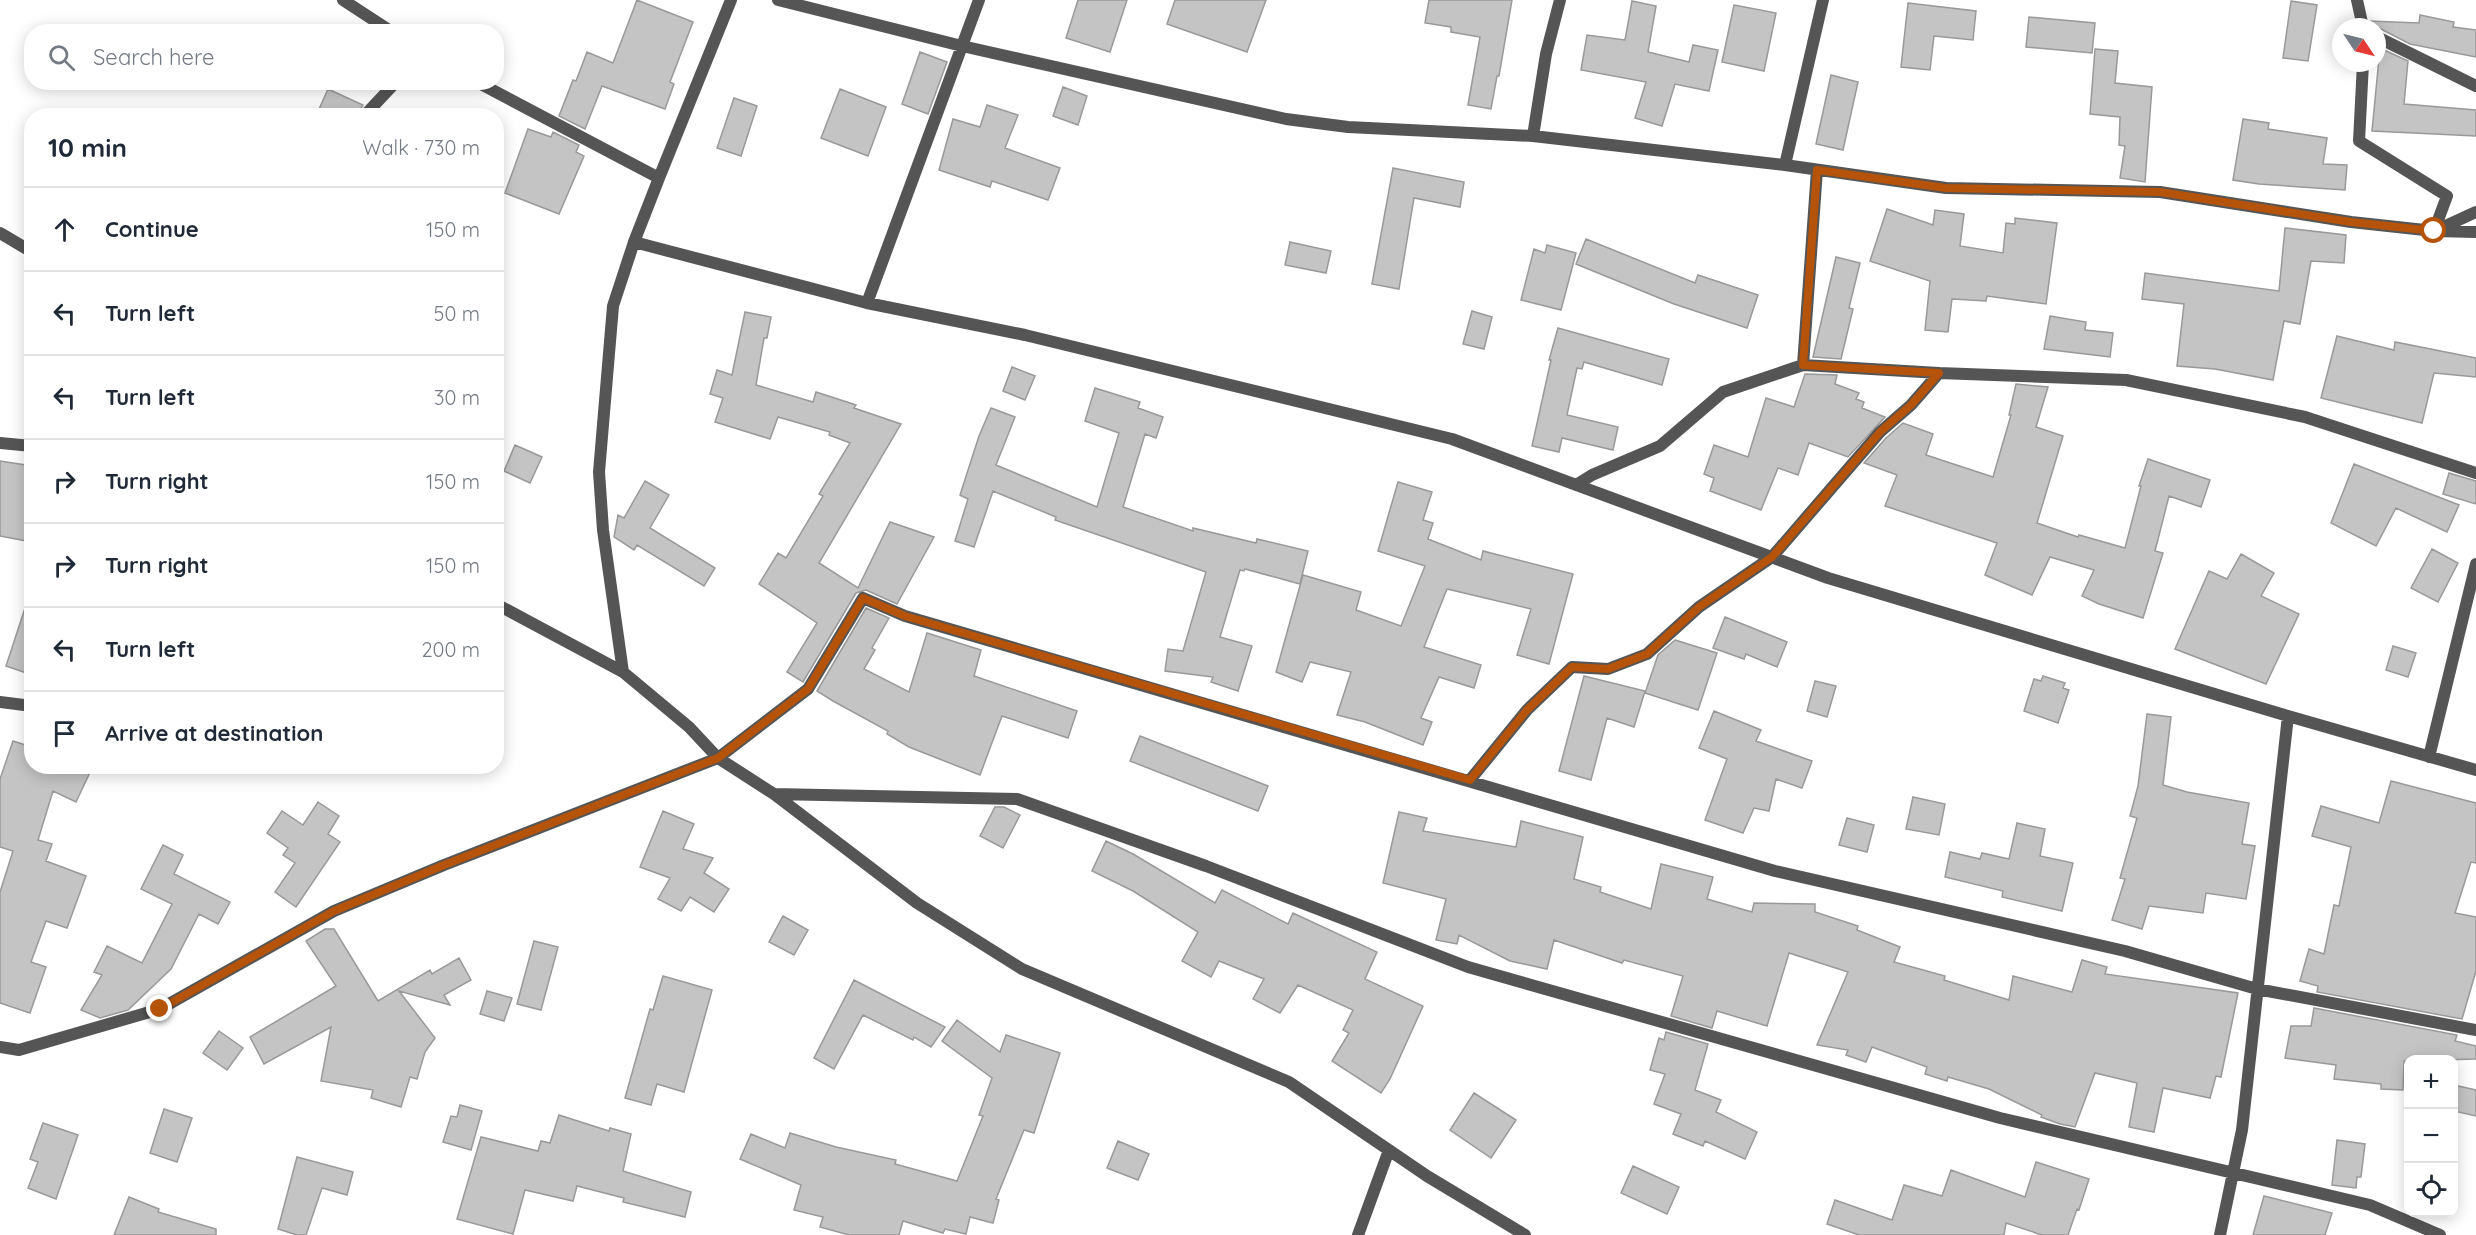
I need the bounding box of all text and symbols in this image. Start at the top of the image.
north arrow [2332,18,2386,72]
search box [24,24,504,90]
icon: search [45,41,78,74]
text: Search here [93,43,214,71]
text: 10 min [48,131,127,164]
text: Walk · 730 m [362,135,480,160]
icon: ahead [48,213,81,246]
text: Continue [105,215,199,243]
text: 150 m [426,217,480,242]
route start [2420,217,2446,243]
icon: left [48,297,81,330]
text: Turn left [105,299,195,327]
text: 50 m [434,301,480,326]
icon: left [48,381,81,414]
text: Turn left [105,383,195,411]
text: 30 m [434,385,480,410]
icon: right [48,465,81,498]
text: Turn right [105,467,209,495]
text: 150 m [426,469,480,494]
icon: right [48,549,81,582]
text: Turn right [105,551,209,579]
text: 150 m [426,553,480,578]
icon: left [48,633,81,666]
text: Turn left [105,635,195,663]
text: 200 m [421,637,480,662]
icon: arrive [48,717,81,750]
text: Arrive at destination [105,719,323,747]
route end [146,995,172,1021]
map controls [2404,1055,2458,1217]
button: + [2404,1055,2458,1109]
button: − [2404,1109,2458,1163]
button: locate [2404,1163,2458,1217]

